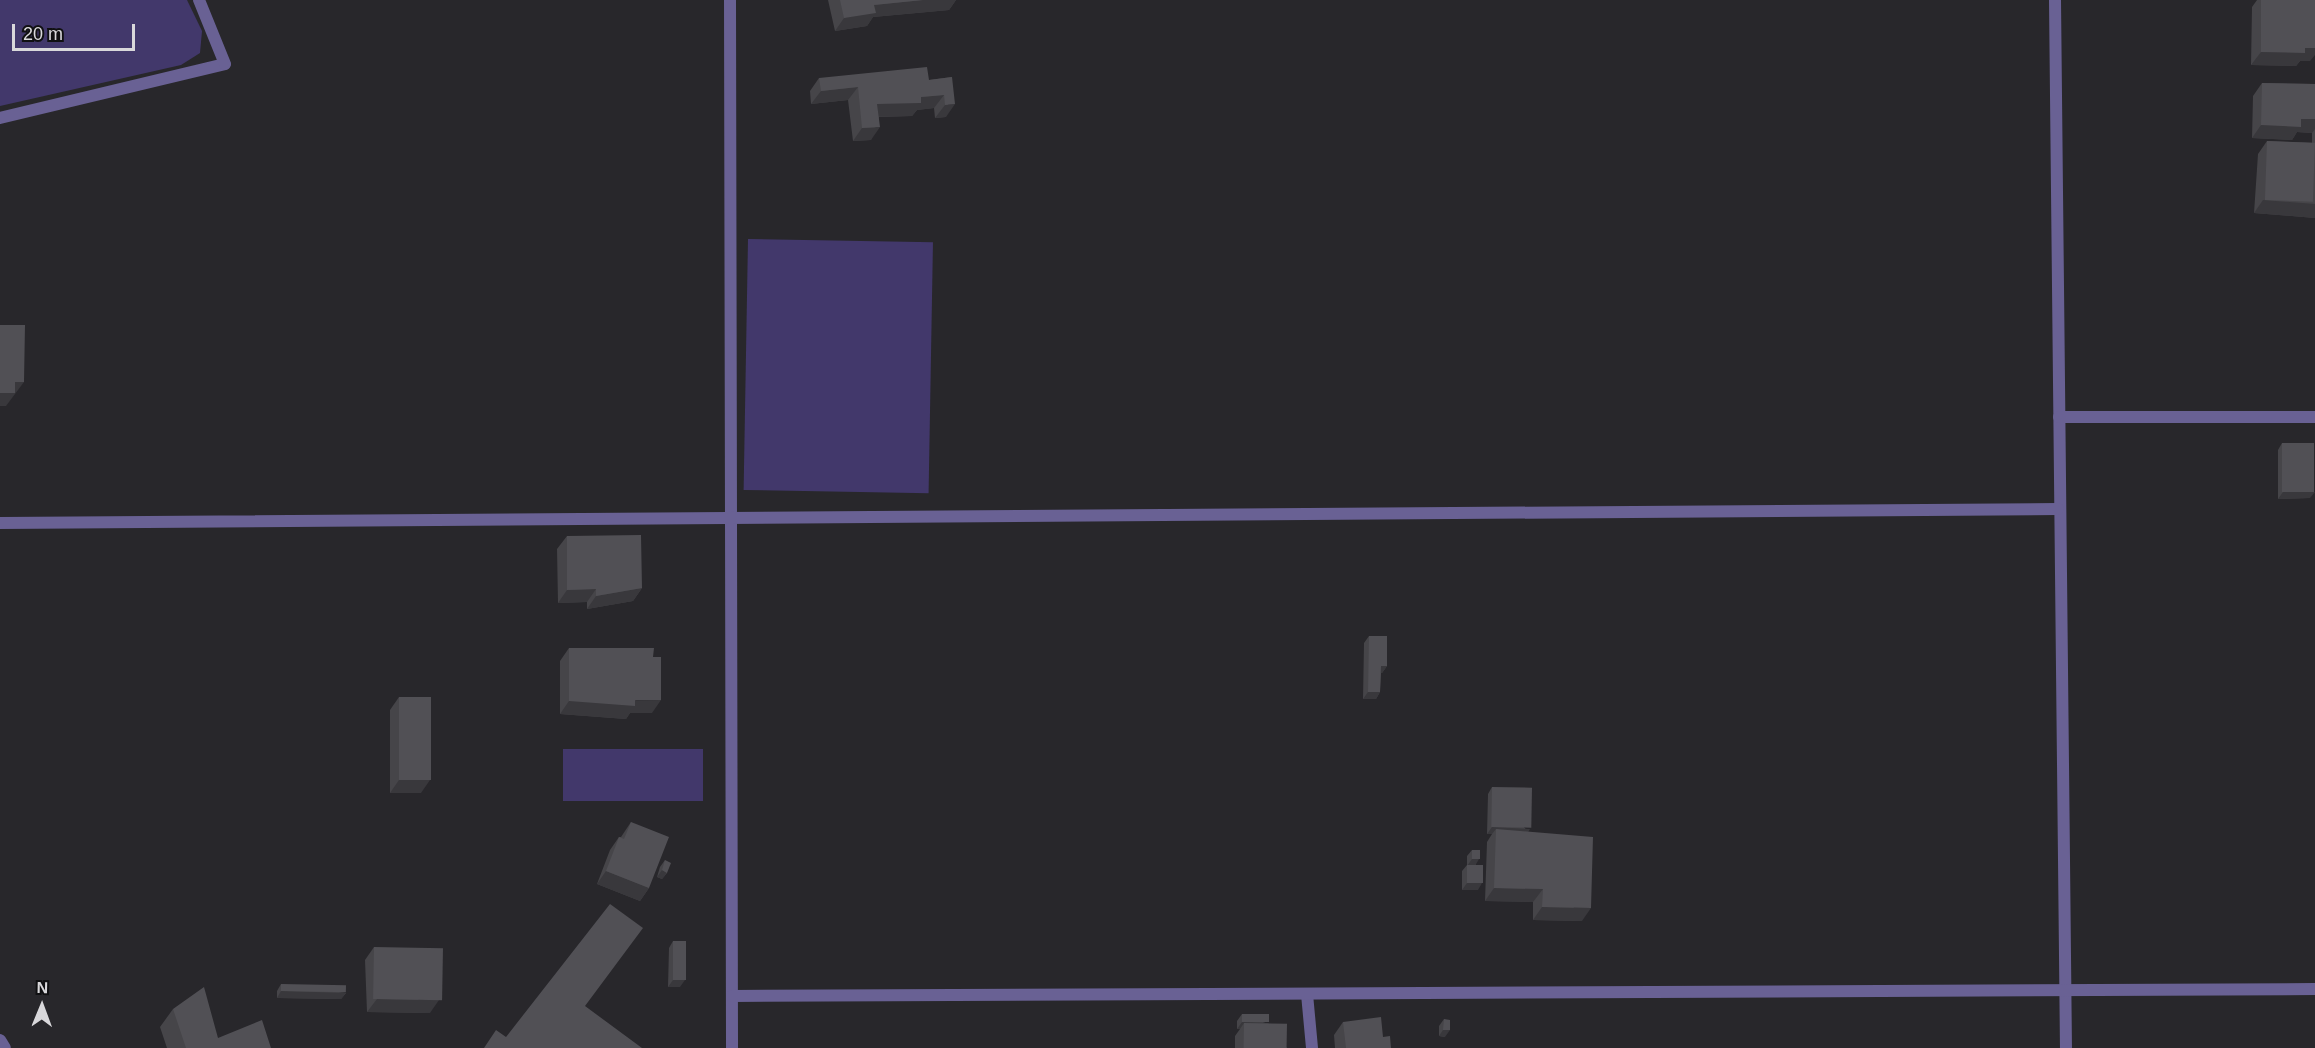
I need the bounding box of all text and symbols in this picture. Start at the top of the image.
scale bar [15,12,138,50]
text: 20 m [23,24,63,44]
north arrow [12,976,72,1036]
text: N [36,979,48,996]

